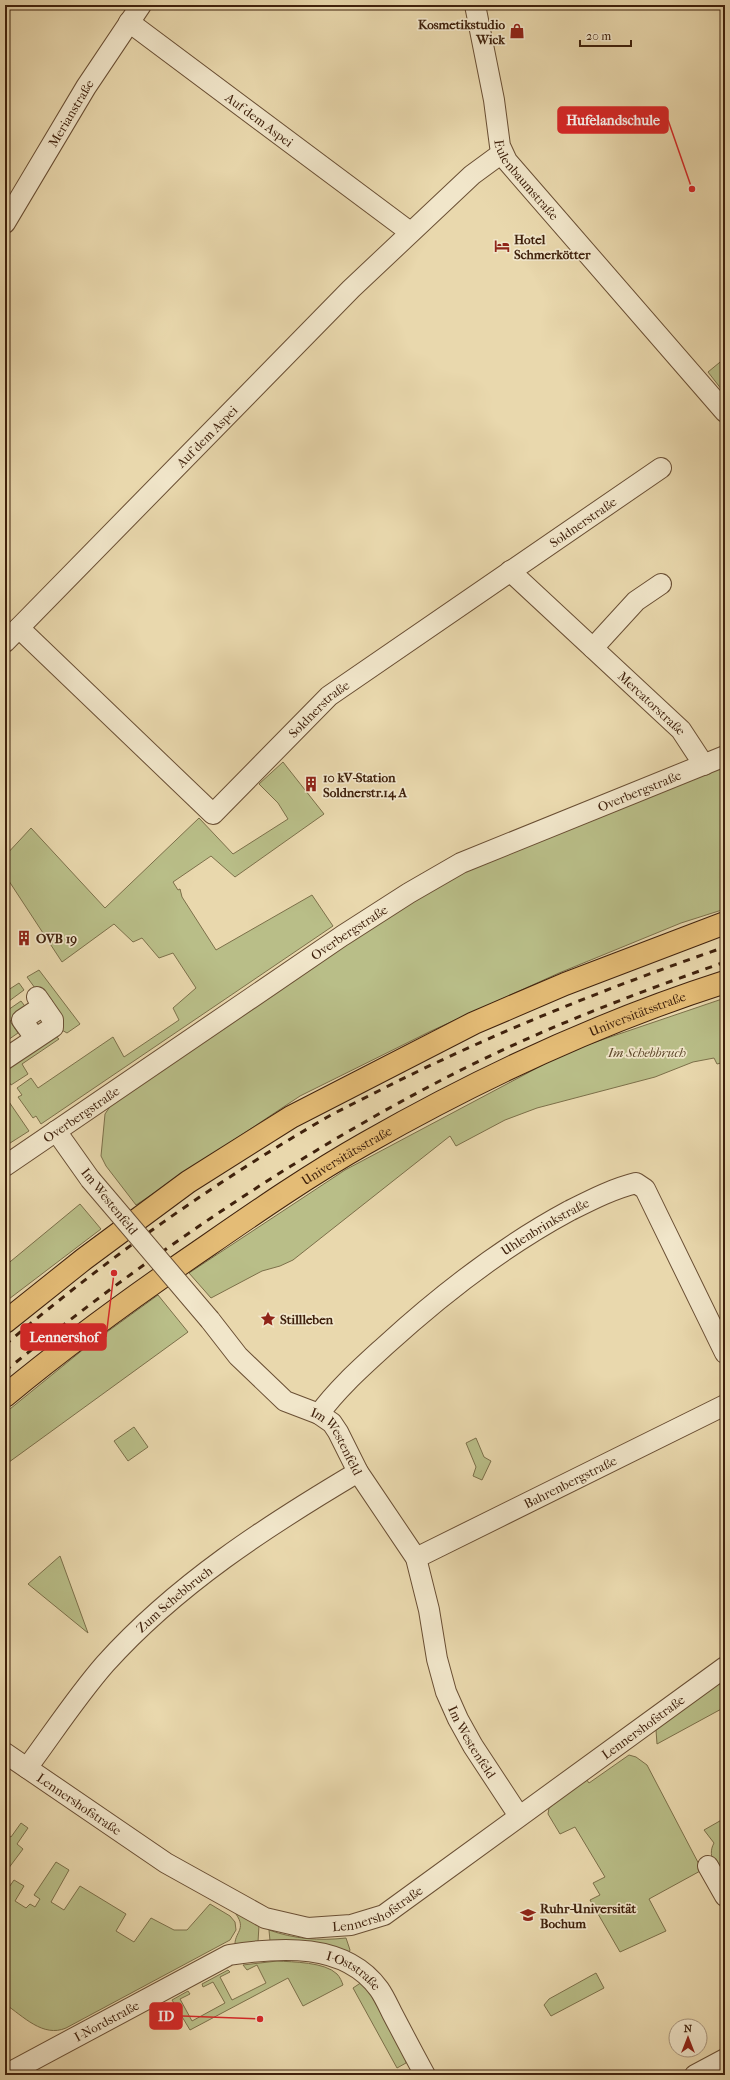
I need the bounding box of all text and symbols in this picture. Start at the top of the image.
place label: Kosmetikstudio Wick [418,17,506,47]
shop icon: Kosmetikstudio Wick [508,22,526,40]
scale bar [580,22,631,48]
text: 20 m [586,29,611,43]
street label: Merianstraße [45,76,97,150]
street label: Auf dem Aspei [222,89,296,150]
callout: Hufelandschule [558,107,668,133]
text: Hufelandschule [566,112,660,129]
street label: Eulenbaumstraße [491,139,562,224]
place label: Hotel Schmerkötter [514,232,591,262]
hotel icon: Hotel Schmerkötter [493,237,511,255]
street label: Auf dem Aspei [173,403,241,471]
street label: Soldnerstraße [547,494,620,550]
street label: Mercatorstraße [615,668,689,738]
street label: Soldnerstraße [285,677,353,741]
street label: Overbergstraße [595,767,684,815]
place label: 10 kV-Station Soldnerstr.14 A [323,770,407,801]
building icon: 10 kV-Station Soldnerstr.14 A [302,775,320,793]
street label: Overbergstraße [308,902,391,963]
building icon: OVB 19 [15,929,33,947]
place label: OVB 19 [36,931,77,947]
street label: Universitätsstraße [587,989,688,1040]
park label: Im Schebbruch [607,1045,686,1060]
street label: Overbergstraße [40,1083,123,1146]
street label: Universitätsstraße [298,1123,395,1188]
street label: Im Westenfeld [78,1165,142,1238]
street label: Uhlenbrinkstraße [498,1195,592,1259]
place icon: Stillleben [259,1310,277,1328]
place label: Stillleben [280,1312,334,1327]
callout: Lennershof [21,1324,106,1350]
text: Lennershof [29,1329,102,1346]
street label: Im Westenfeld [309,1405,366,1479]
street label: Bahrenbergstraße [522,1453,620,1511]
street label: Zum Schebbruch [133,1562,216,1636]
street label: Lennershofstraße [599,1692,688,1762]
street label: Im Westenfeld [445,1703,500,1782]
street label: Lennershofstraße [34,1770,124,1839]
street label: Lennershofstraße [332,1882,426,1934]
place label: Ruhr-Universität Bochum [540,1901,636,1931]
school or university icon: Ruhr-Universität Bochum [519,1906,537,1924]
street label: I-Oststraße [325,1948,384,1994]
street label: I-Nordstraße [71,1997,142,2045]
callout: ID [150,2003,182,2029]
text: ID [158,2008,174,2025]
north arrow [668,2018,708,2058]
text: N [684,2022,693,2035]

